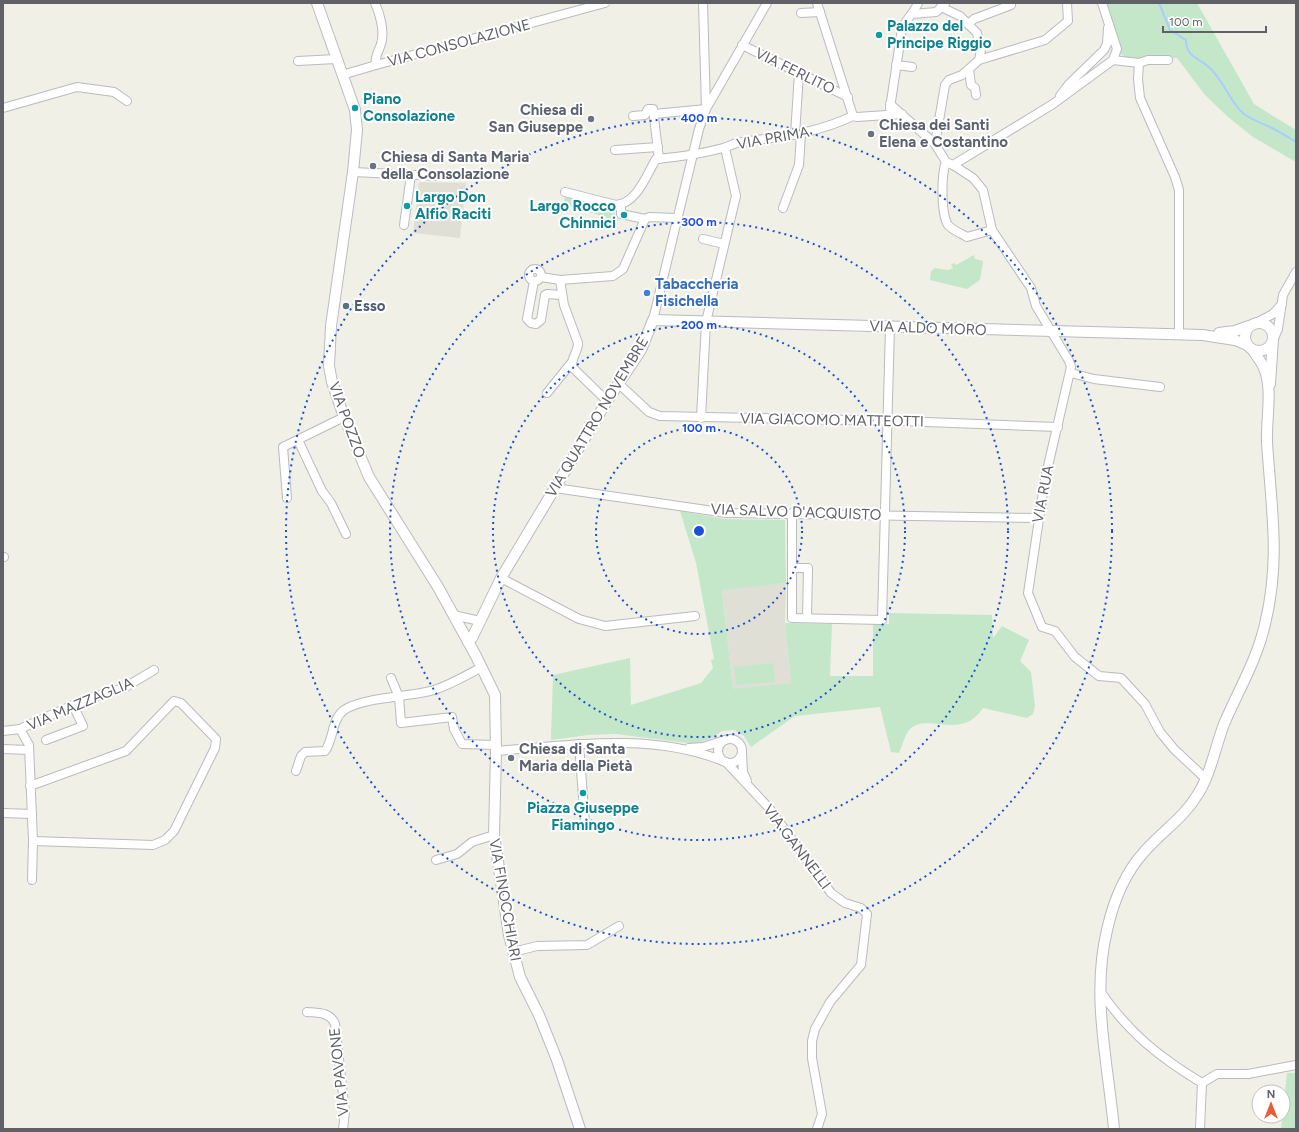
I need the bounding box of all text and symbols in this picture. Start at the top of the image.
scale bar [1163,8,1266,34]
street label: VIA CONSOLAZIONE [386,15,532,71]
text: 100 m [1169,15,1203,29]
place label: Palazzo del Principe Riggio [887,17,992,52]
marker: Palazzo del Principe Riggio [874,30,884,40]
street label: VIA FERLITO [752,44,838,98]
place label: Piano Consolazione [363,90,456,125]
place label: Chiesa di San Giuseppe [489,101,584,136]
marker: Piano Consolazione [350,103,360,113]
text: 400 m [681,111,717,125]
marker: Chiesa di San Giuseppe [586,114,596,124]
place label: Chiesa dei Santi Elena e Costantino [879,116,1008,151]
street label: VIA PRIMA [735,123,811,153]
marker: Chiesa dei Santi Elena e Costantino [866,129,876,139]
place label: Chiesa di Santa Maria della Consolazione [381,148,529,183]
marker: Chiesa di Santa Maria della Consolazione [368,161,378,171]
place label: Largo Don Alfio Raciti [415,188,491,223]
place label: Largo Rocco Chinnici [529,197,616,232]
marker: Largo Don Alfio Raciti [402,201,412,211]
marker: Largo Rocco Chinnici [619,210,629,220]
text: 300 m [681,215,717,229]
place label: Tabaccheria Fisichella [655,275,739,310]
marker: Tabaccheria Fisichella [642,288,652,298]
place label: Esso [354,297,386,315]
marker: Esso [341,301,351,311]
street label: VIA ALDO MORO [869,317,987,339]
text: 200 m [681,318,717,332]
street label: VIA QUATTRO NOVEMBRE [542,333,652,501]
street label: VIA POZZO [325,380,369,460]
street label: VIA GIACOMO MATTEOTTI [740,409,924,431]
text: 100 m [682,421,716,435]
street label: VIA RUA [1029,464,1057,524]
street label: VIA SALVO D'ACQUISTO [710,500,882,524]
centre of rings [692,524,706,538]
street label: VIA MAZZAGLIA [24,674,136,734]
place label: Chiesa di Santa Maria della Pietà [519,740,632,775]
marker: Chiesa di Santa Maria della Pietà [506,753,516,763]
marker: Piazza Giuseppe Fiamingo [578,788,588,798]
place label: Piazza Giuseppe Fiamingo [527,799,640,834]
street label: VIA GANNELLI [759,801,835,893]
street label: VIA FINOCCHIARI [485,837,525,963]
street label: VIA PAVONE [325,1027,353,1117]
north arrow [1251,1084,1291,1124]
text: N [1267,1088,1275,1101]

